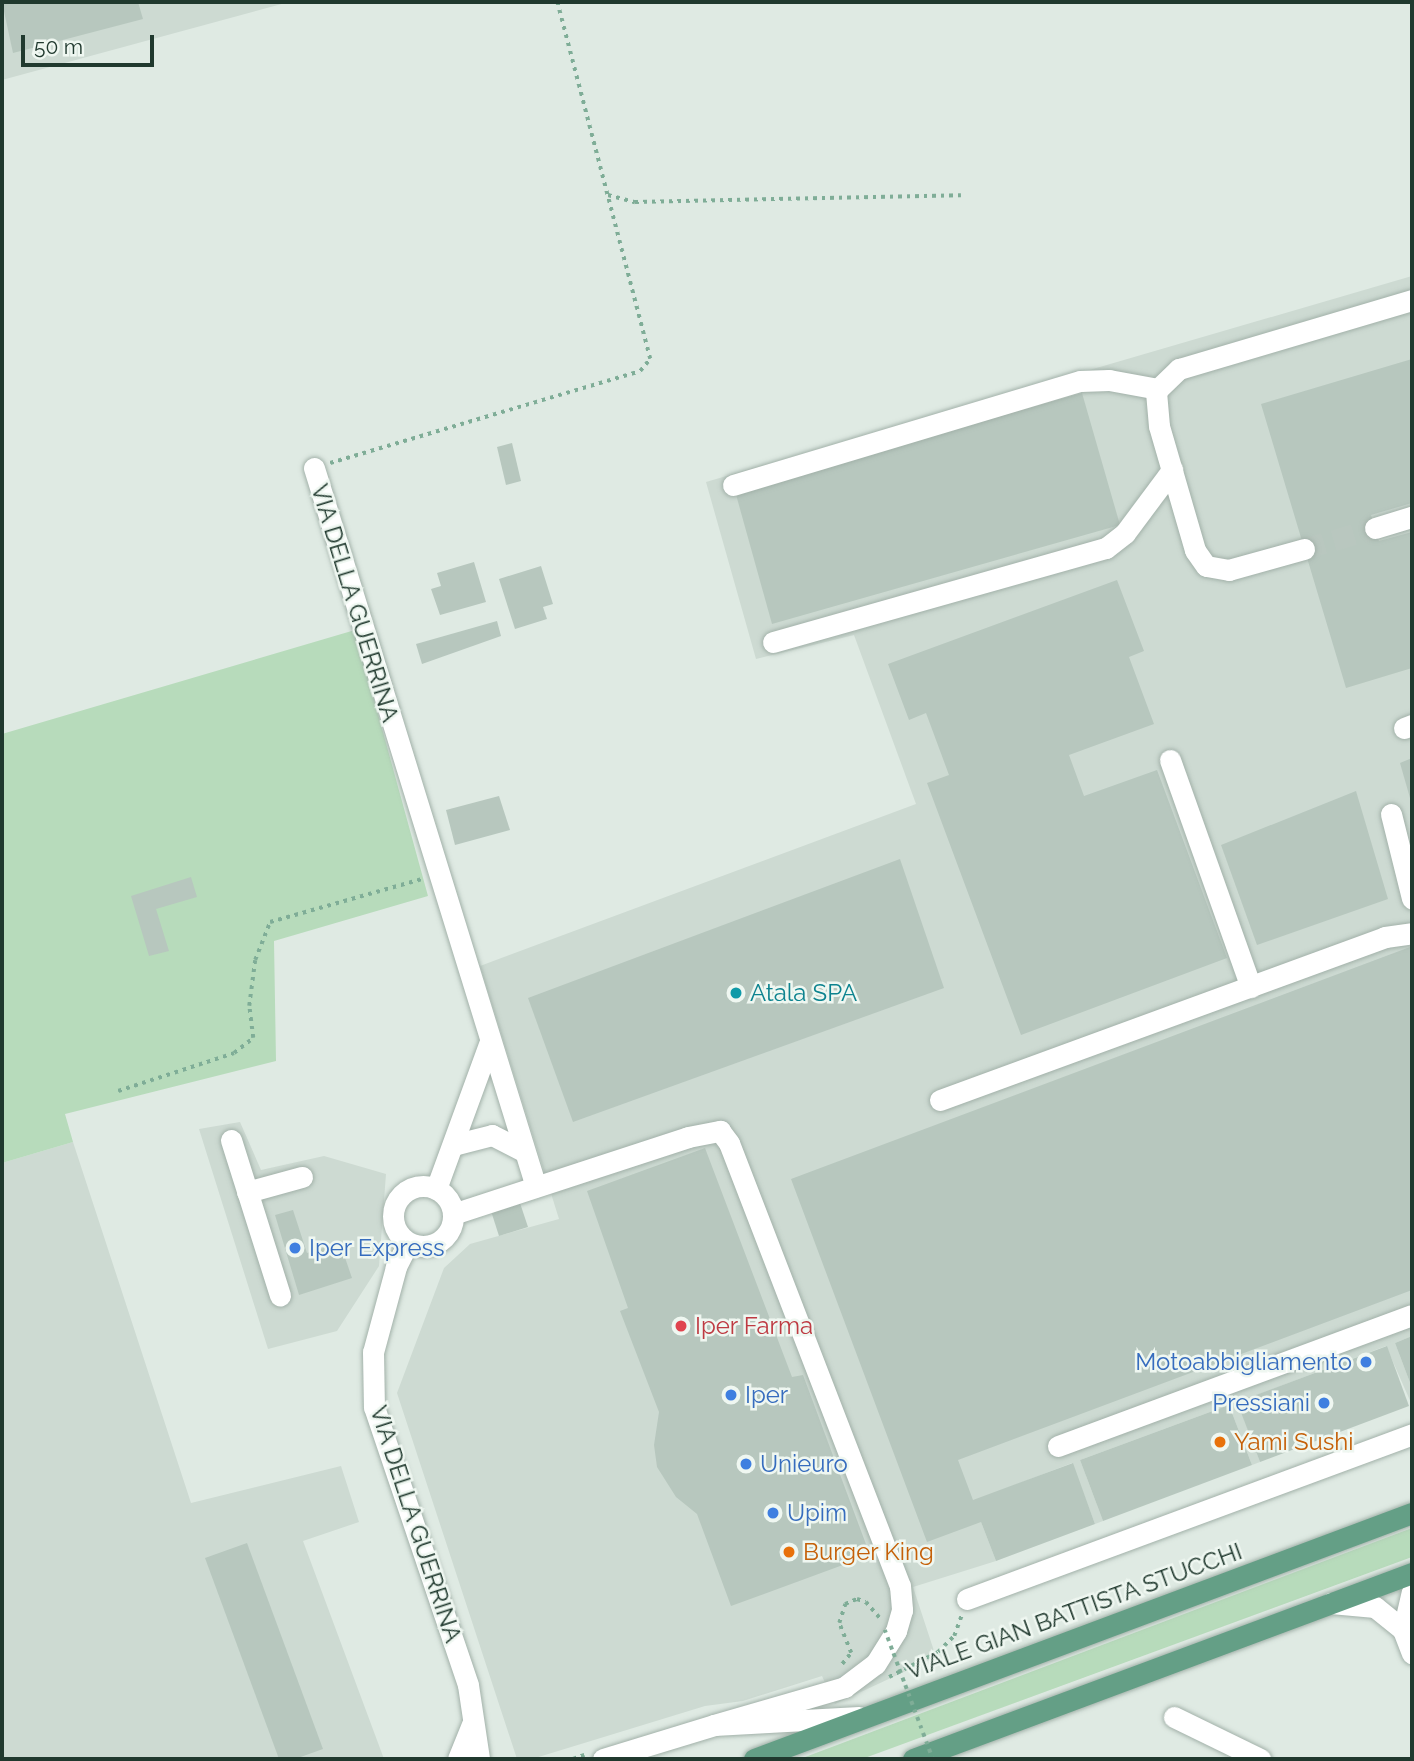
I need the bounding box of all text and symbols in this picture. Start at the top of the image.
scale bar [24,21,158,65]
text: 50 m [34,34,83,59]
street label: VIA DELLA GUERRINA [305,480,405,726]
place label: Atala SPA [750,979,857,1007]
marker: Atala SPA [728,985,744,1001]
place label: Iper Express [309,1234,445,1262]
marker: Iper Express [287,1240,303,1256]
place label: Iper Farma [695,1312,814,1340]
marker: Iper Farma [673,1318,689,1334]
place label: Motoabbigliamento [1135,1348,1352,1376]
marker: Motoabbigliamento [1358,1354,1374,1370]
place label: Iper [745,1381,788,1409]
marker: Iper [723,1387,739,1403]
place label: Pressiani [1212,1389,1310,1417]
marker: Pressiani [1316,1395,1332,1411]
street label: VIA DELLA GUERRINA [364,1401,468,1647]
place label: Yami Sushi [1234,1428,1354,1456]
marker: Yami Sushi [1212,1434,1228,1450]
place label: Unieuro [760,1450,848,1478]
marker: Unieuro [738,1456,754,1472]
place label: Upim [787,1499,847,1527]
marker: Upim [765,1505,781,1521]
street label: VIALE GIAN BATTISTA STUCCHI [902,1537,1246,1685]
place label: Burger King [803,1538,934,1566]
marker: Burger King [781,1544,797,1560]

